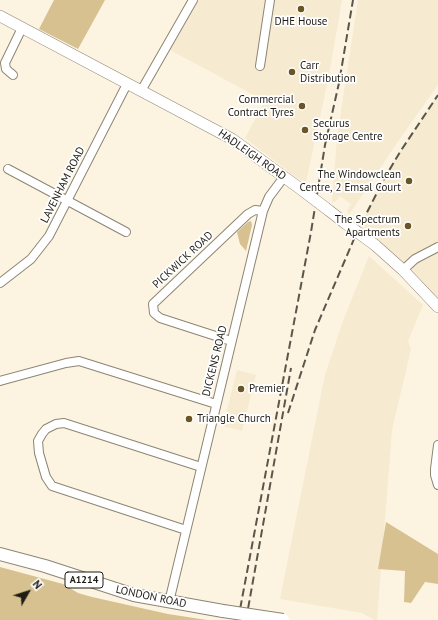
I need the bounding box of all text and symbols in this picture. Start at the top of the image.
marker: DHE House [296,4,306,14]
place label: DHE House [275,15,327,29]
place label: Carr Distribution [300,59,356,85]
marker: Carr Distribution [287,67,297,77]
place label: Commercial Contract Tyres [228,93,294,119]
marker: Commercial Contract Tyres [297,101,307,111]
place label: Securus Storage Centre [313,117,383,143]
marker: Securus Storage Centre [300,125,310,135]
street label: HADLEIGH ROAD [216,127,288,183]
street label: LAVENHAM ROAD [38,145,88,225]
place label: The Windowclean Centre, 2 Emsal Court [300,168,401,194]
marker: The Windowclean Centre, 2 Emsal Court [404,176,414,186]
place label: The Spectrum Apartments [335,213,400,239]
marker: The Spectrum Apartments [403,221,413,231]
street label: PICKWICK ROAD [150,229,216,291]
street label: DICKENS ROAD [200,324,230,398]
place label: Premier [249,382,285,396]
marker: Premier [236,384,246,394]
place label: Triangle Church [197,412,271,426]
marker: Triangle Church [184,414,194,424]
north arrow [8,572,48,612]
road number: A1214 [65,572,103,588]
text: N [30,577,45,592]
street label: LONDON ROAD [114,583,188,611]

